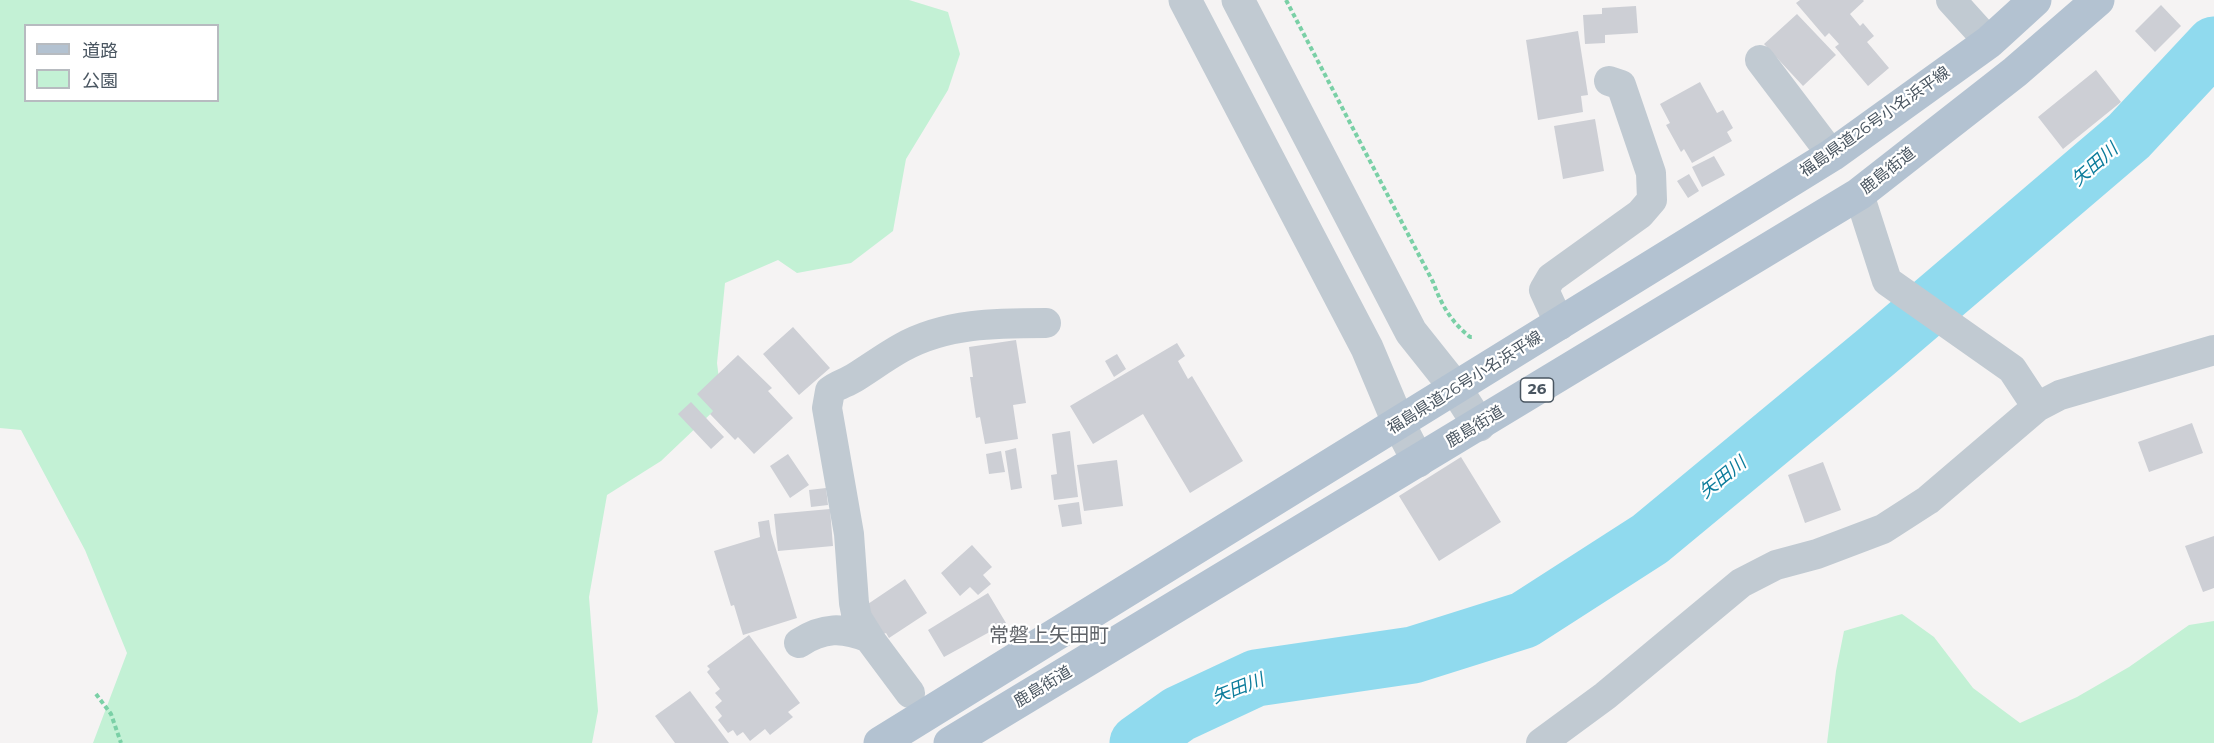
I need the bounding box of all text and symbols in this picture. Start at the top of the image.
legend [24,24,219,102]
text: 道路 [82,40,118,62]
street label: 福島県道26号小名浜平線 [1796,63,1954,181]
text: 公園 [82,70,118,92]
water label: 矢田川 [2068,139,2122,191]
street label: 鹿島街道 [1857,144,1919,198]
street label: 福島県道26号小名浜平線 [1384,327,1546,439]
road number: 26 [1520,378,1554,402]
street label: 鹿島街道 [1443,402,1507,452]
water label: 矢田川 [1695,453,1751,503]
district label: 常磐上矢田町 [989,624,1109,648]
street label: 鹿島街道 [1011,662,1075,712]
water label: 矢田川 [1209,669,1267,709]

